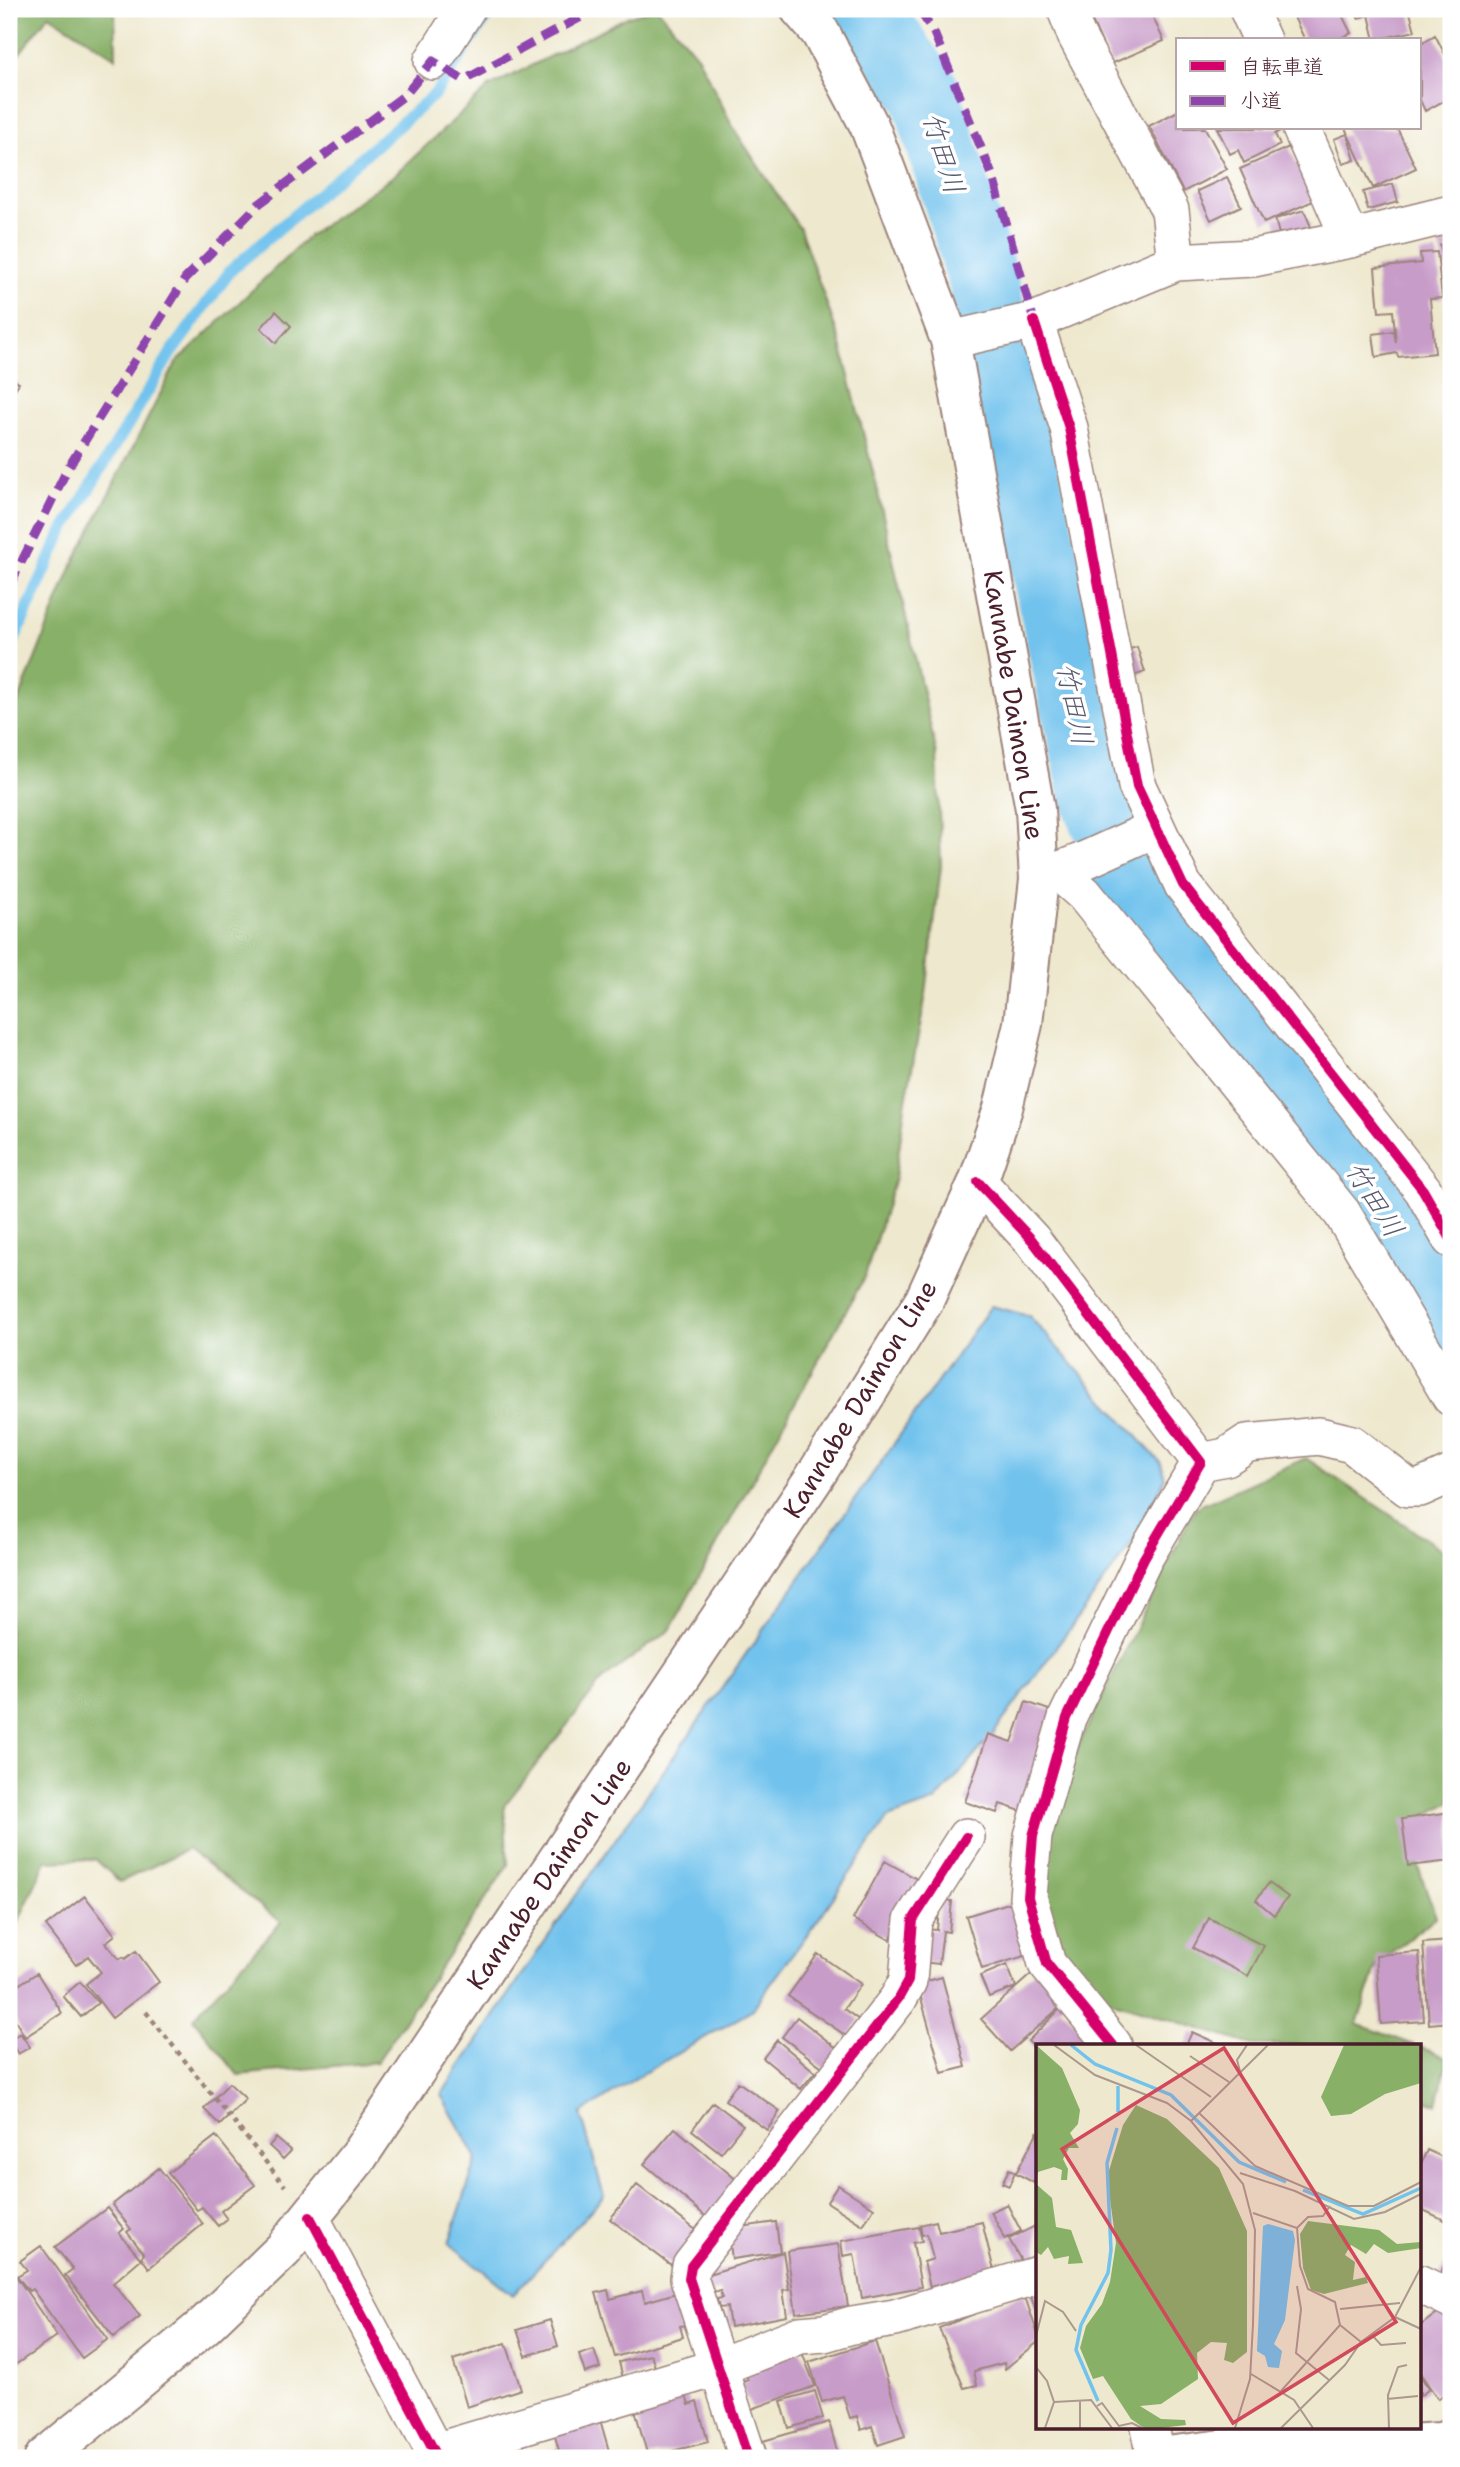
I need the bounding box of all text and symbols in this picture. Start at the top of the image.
legend [1176,38,1422,130]
text: 自転車道 [1240,53,1324,81]
text: 小道 [1240,87,1282,115]
water label: 竹田川 [914,107,974,199]
street label: Kannabe Daimon Line [976,568,1053,842]
water label: 竹田川 [1048,659,1102,749]
water label: 竹田川 [1337,1153,1413,1245]
street label: Kannabe Daimon Line [774,1273,945,1525]
street label: Kannabe Daimon Line [458,1751,639,1996]
inset map [1036,2044,1422,2428]

